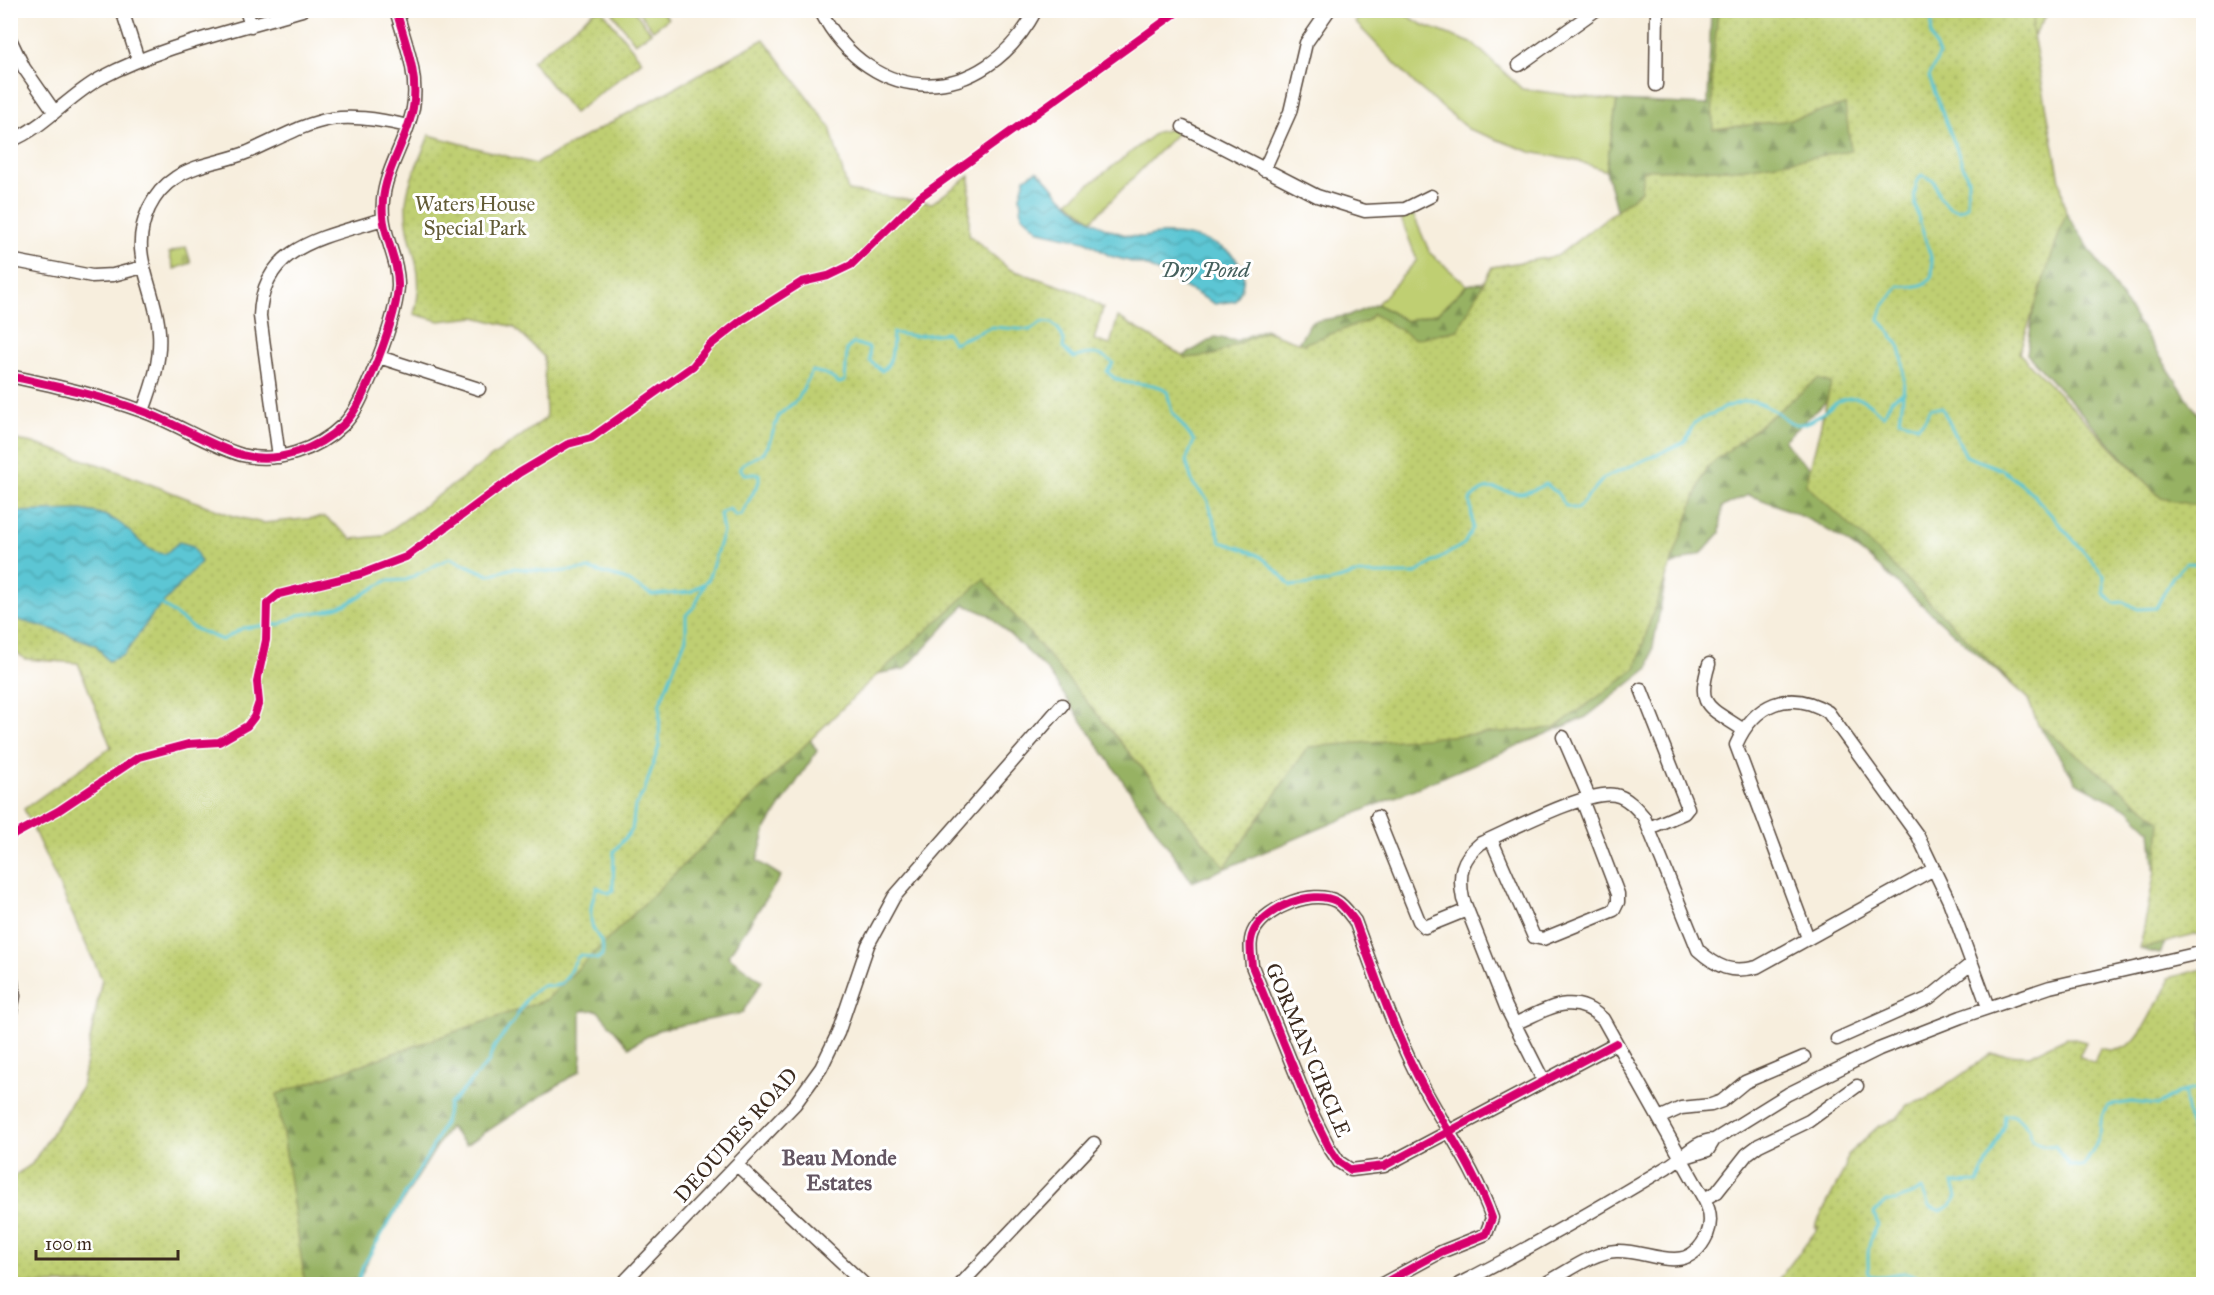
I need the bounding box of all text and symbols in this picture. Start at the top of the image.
park label: Waters House Special Park [415,191,535,241]
water label: Dry Pond [1160,256,1251,283]
street label: GORMAN CIRCLE [1260,959,1356,1141]
street label: DEOUDES ROAD [669,1062,803,1208]
district label: Beau Monde Estates [781,1144,897,1196]
scale bar [36,1223,178,1261]
text: 100 m [45,1233,92,1255]

